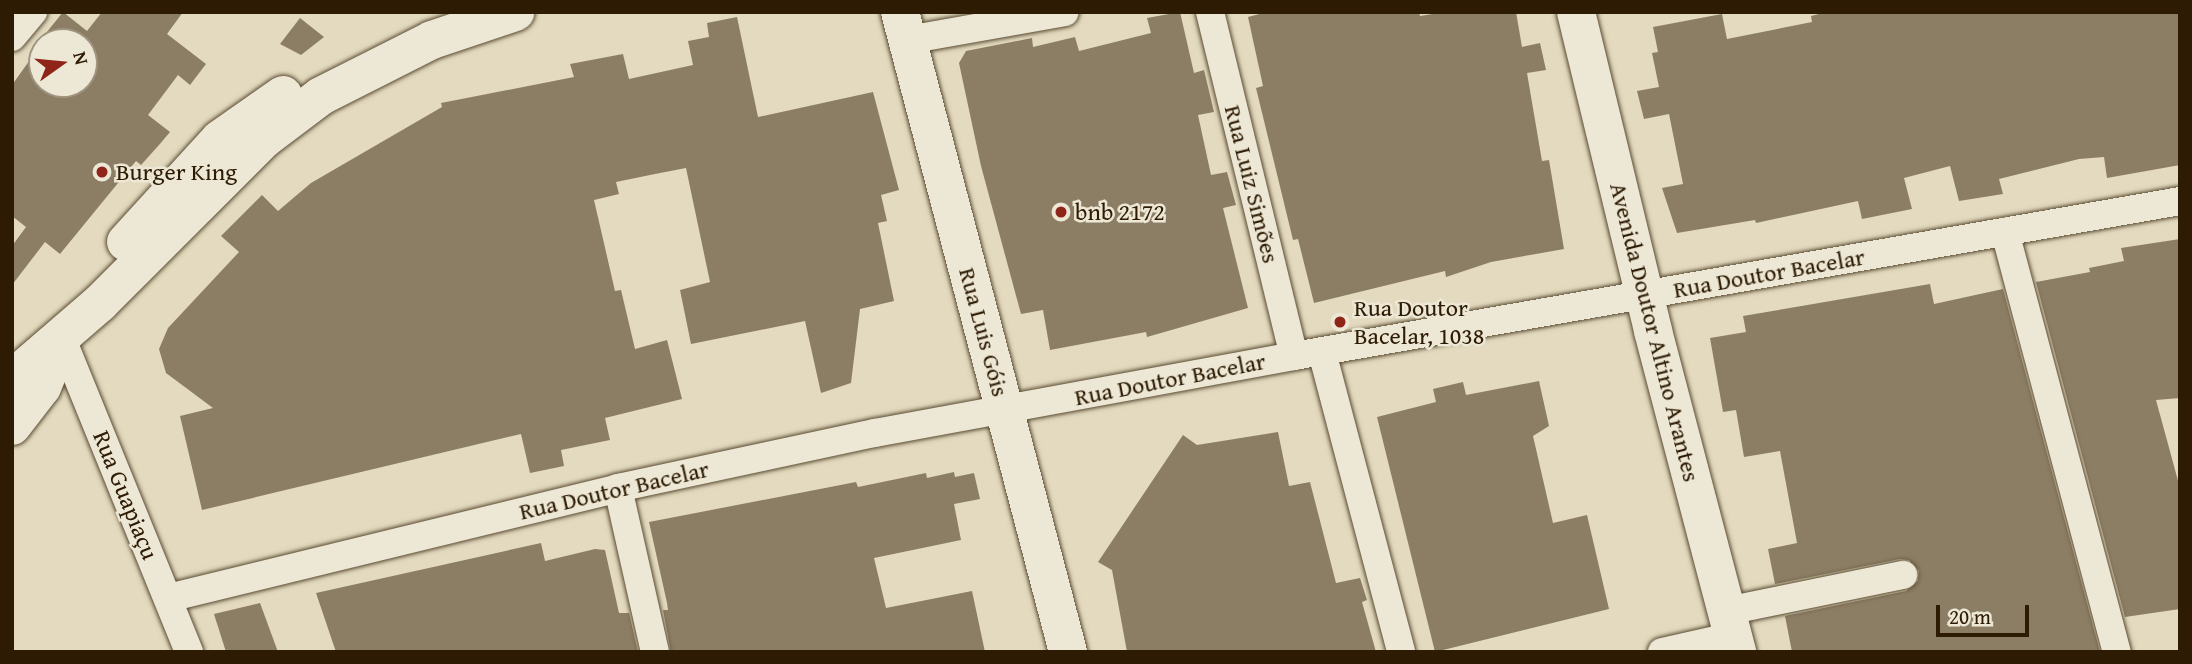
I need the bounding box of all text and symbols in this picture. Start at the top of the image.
north arrow [28,28,98,98]
text: N [66,48,97,68]
street label: Rua Luiz Simões [1218,102,1286,266]
place label: Burger King [116,158,237,186]
marker: Burger King [94,164,110,180]
street label: Avenida Doutor Altino Arantes [1604,179,1706,485]
place label: bnb 2172 [1075,198,1165,226]
marker: bnb 2172 [1053,204,1069,220]
street label: Rua Doutor Bacelar [1671,242,1867,304]
street label: Rua Luis Góis [953,264,1015,400]
place label: Rua Doutor Bacelar, 1038 [1354,294,1484,350]
marker: Rua Doutor Bacelar, 1038 [1332,314,1348,330]
street label: Rua Doutor Bacelar [1072,346,1268,412]
street label: Rua Guapiaçu [87,426,165,564]
street label: Rua Doutor Bacelar [516,454,712,526]
scale bar [1940,590,2033,634]
text: 20 m [1949,601,1991,632]

